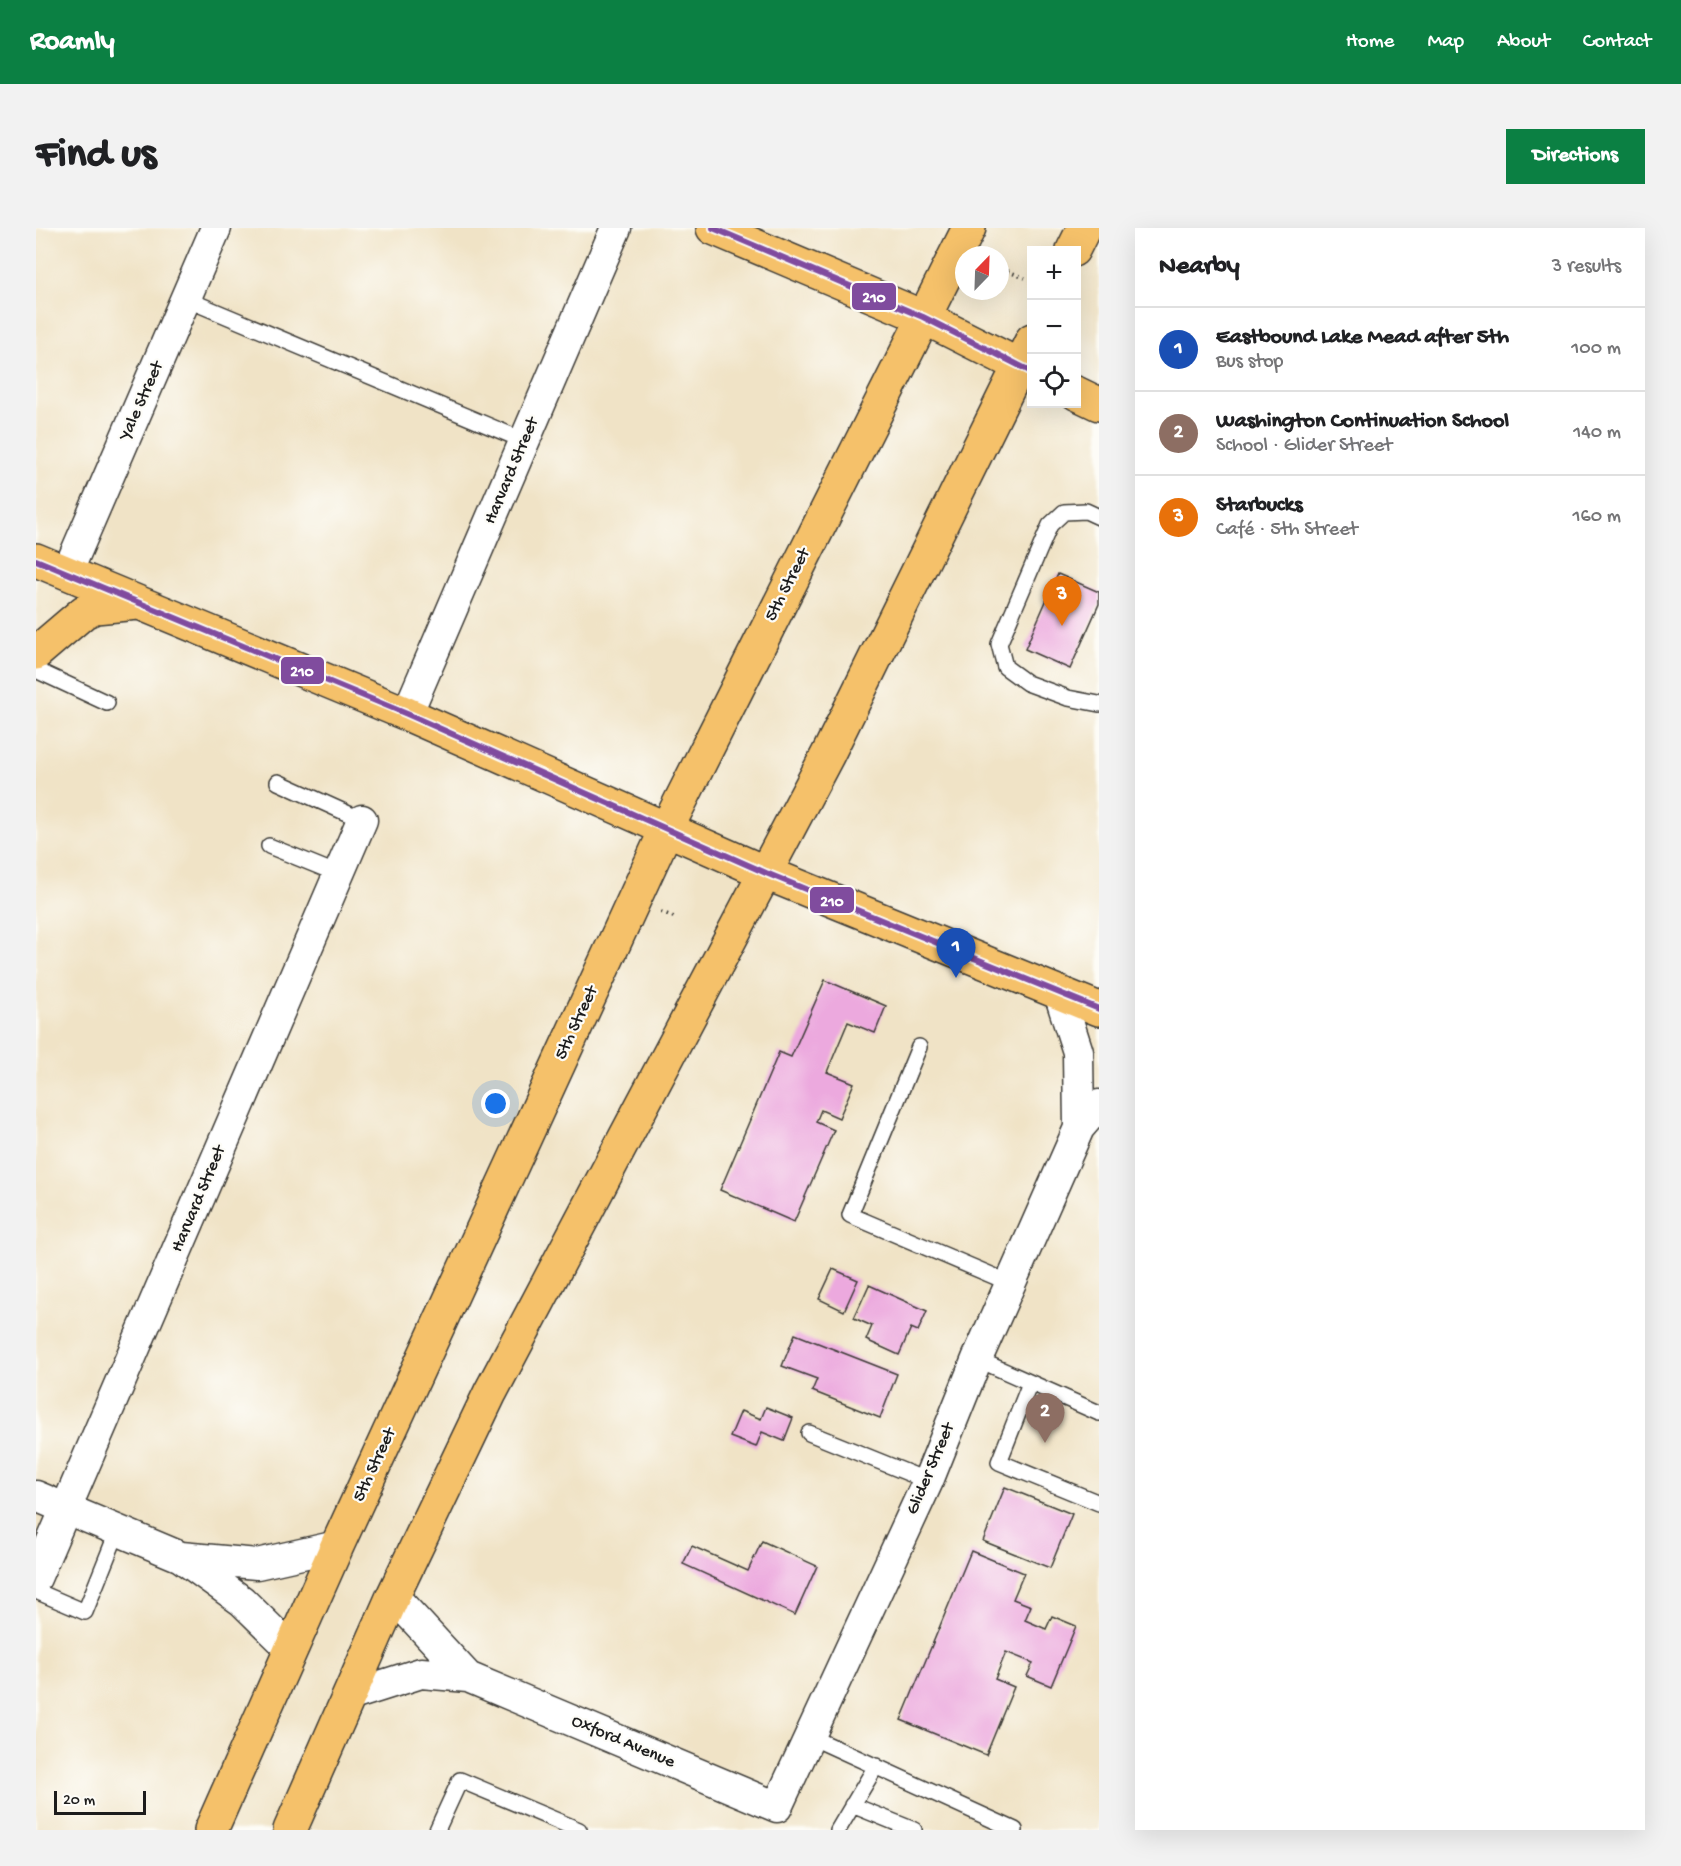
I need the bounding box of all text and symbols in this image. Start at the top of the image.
text: Roamly [30,26,115,59]
text: Home [1346,30,1394,55]
text: Map [1427,30,1464,55]
text: About [1497,30,1550,55]
text: Contact [1583,30,1651,55]
button: Directions [1506,129,1645,184]
text: Find us [36,132,156,181]
north arrow [955,246,1009,300]
map controls [1027,246,1081,408]
button: + [1027,246,1081,300]
text: Nearby [1159,252,1240,283]
text: 3 results [1552,256,1621,279]
line badge: 210 [851,282,897,311]
text: 210 [862,290,886,309]
button: − [1027,300,1081,354]
text: Eastbound Lake Mead after 5th [1216,325,1509,351]
text: 1 [1174,338,1183,361]
text: 100 m [1571,338,1621,361]
text: Bus stop [1216,351,1283,374]
button: locate [1027,354,1081,408]
street label: Yale Street [115,357,169,445]
text: Washington Continuation School [1216,409,1509,435]
street label: Harvard Street [480,413,545,527]
text: 2 [1174,422,1183,445]
text: 140 m [1573,422,1621,445]
text: School · Glider Street [1216,435,1392,458]
text: Starbucks [1216,493,1303,519]
text: 3 [1173,506,1184,529]
text: 160 m [1572,506,1621,529]
text: Café · 5th Street [1216,519,1358,542]
street label: 5th Street [761,544,816,625]
pin: 3 [1042,576,1082,626]
line badge: 210 [280,656,325,685]
text: 210 [290,664,314,683]
line badge: 210 [809,886,855,914]
text: 210 [820,894,844,913]
pin: 1 [936,928,976,978]
street label: 5th Street [551,981,604,1063]
your location [481,1089,510,1118]
street label: Harvard Street [167,1141,232,1255]
pin: 2 [1026,1394,1064,1443]
street label: Glider Street [902,1418,960,1518]
street label: 5th Street [349,1423,402,1505]
street label: Oxford Avenue [568,1711,679,1774]
scale bar [54,1788,146,1816]
text: 20 m [63,1792,95,1811]

